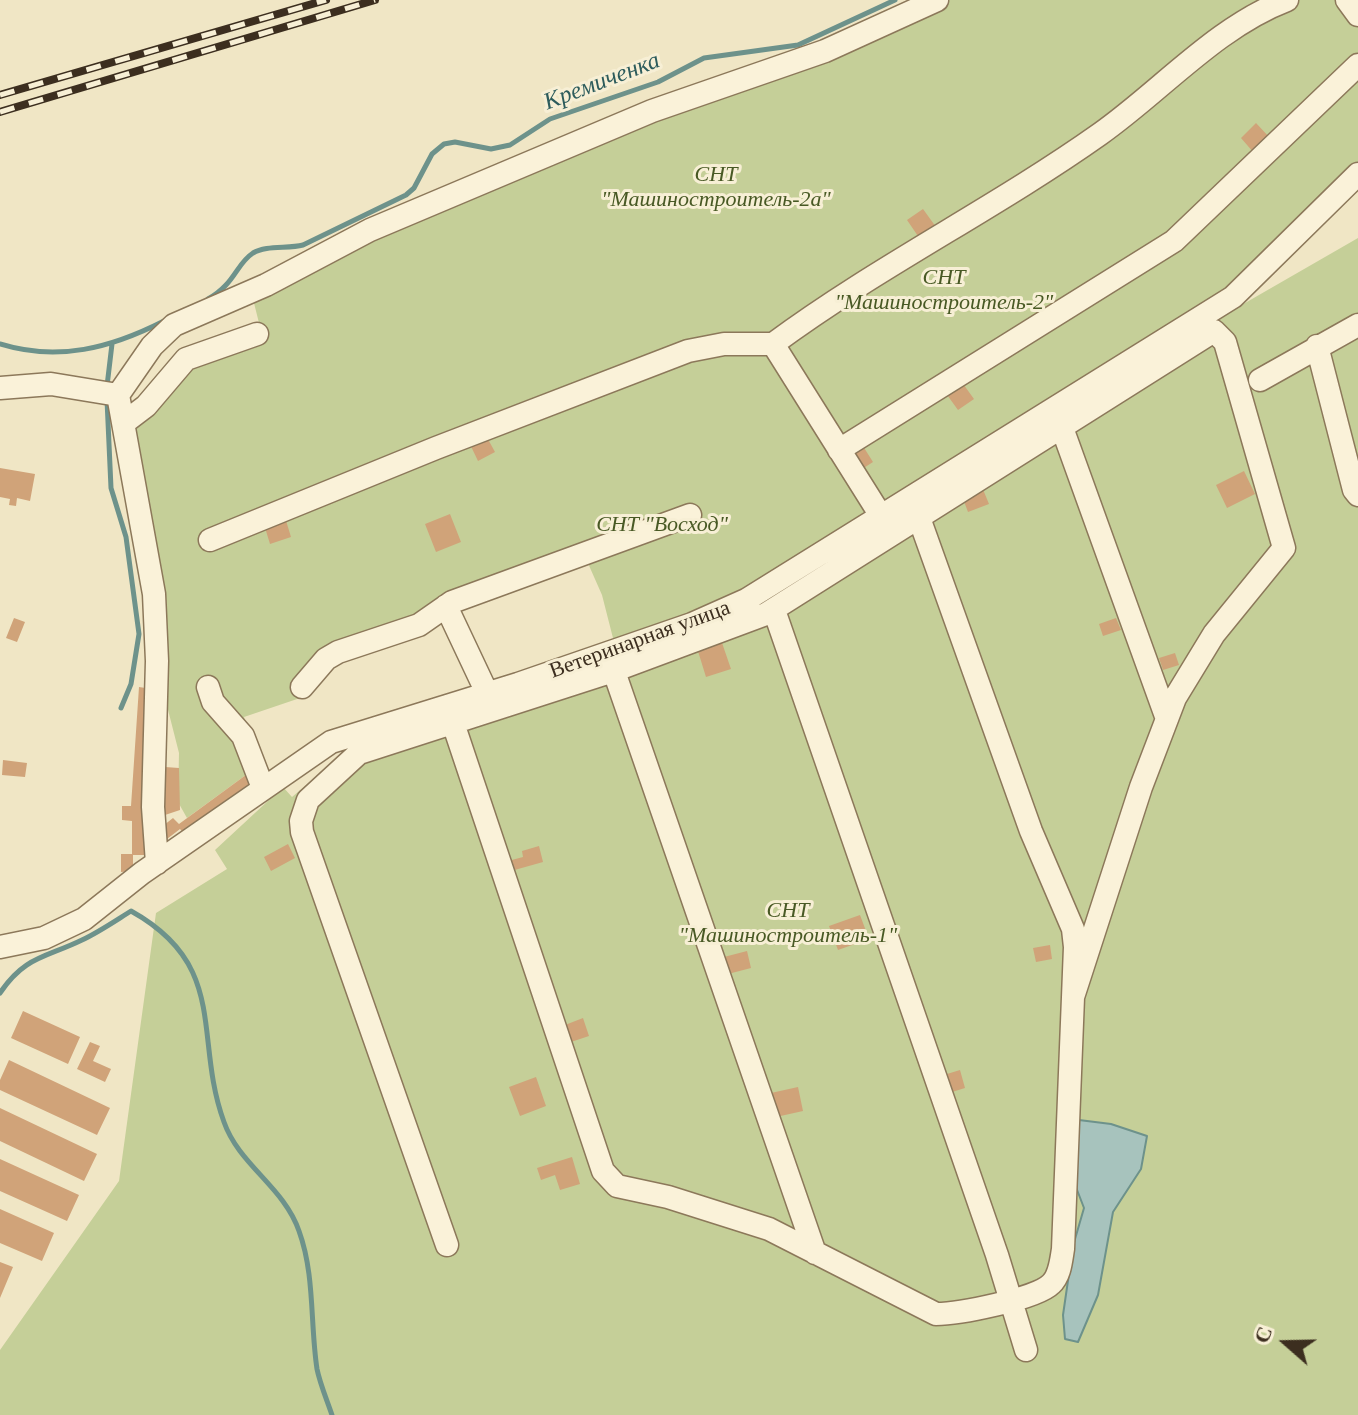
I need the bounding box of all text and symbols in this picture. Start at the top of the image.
water label: Кремиченка [540,47,664,117]
park label: СНТ "Машиностроитель-2а" [601,162,831,214]
park label: СНТ "Машиностроитель-2" [835,265,1053,316]
park label: СНТ "Восход" [596,512,728,538]
street label: Ветеринарная улица [546,595,734,685]
park label: СНТ "Машиностроитель-1" [679,898,897,950]
north arrow [1246,1303,1326,1383]
text: С [1249,1323,1277,1346]

